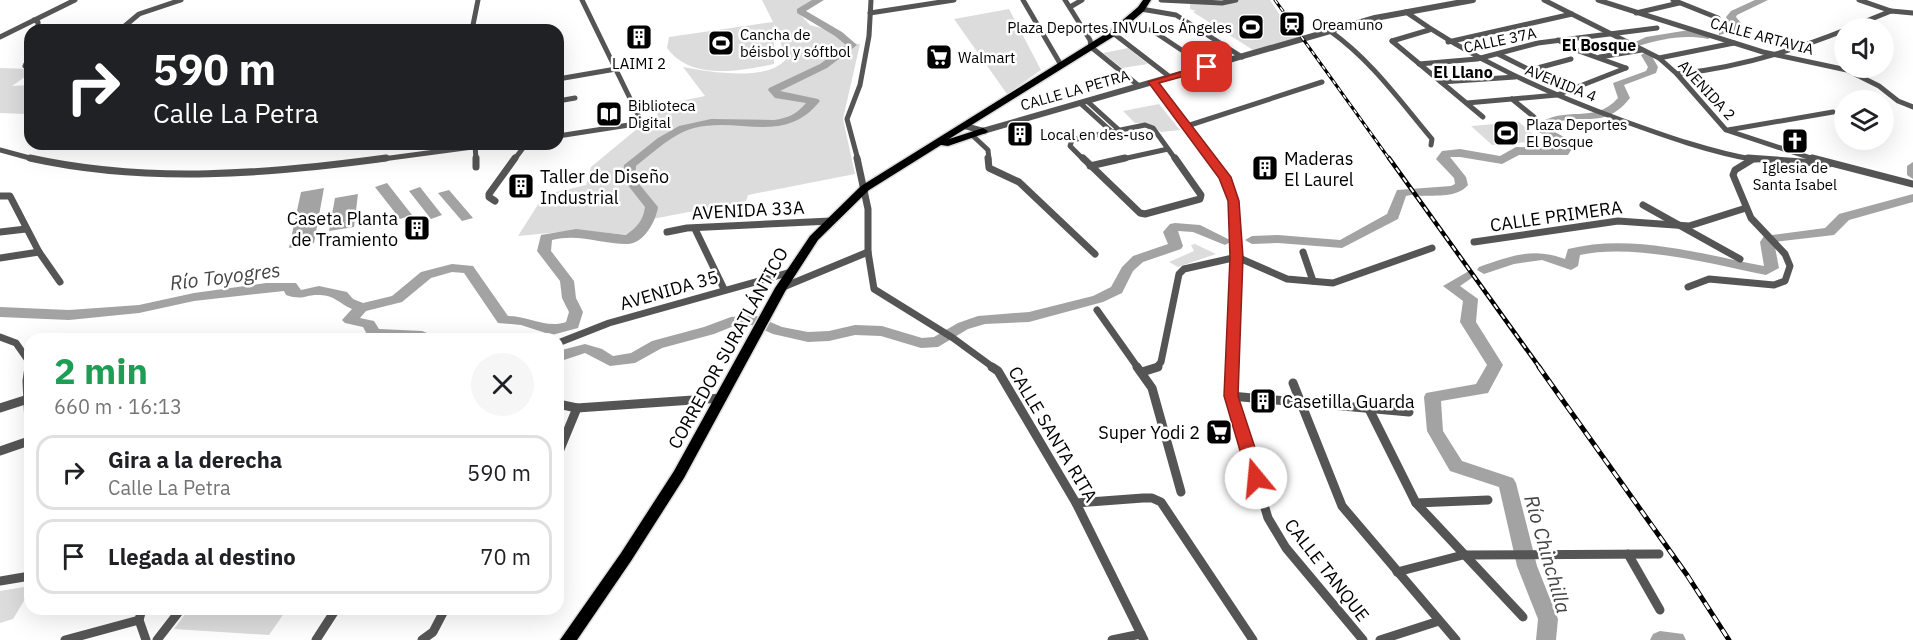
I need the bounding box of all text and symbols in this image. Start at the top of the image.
station icon: Oreamuno [1277,9,1307,39]
sports icon: Plaza Deportes INVU Los Ángeles [1236,12,1266,42]
street label: CALLE ARTAVIA [1708,13,1816,59]
place label: Oreamuno [1312,15,1383,34]
place label: Plaza Deportes INVU Los Ángeles [1007,18,1232,37]
map controls [1834,18,1894,150]
button: sound [1834,18,1894,78]
building icon: LAIMI 2 [624,22,654,52]
street label: CALLE 37A [1462,23,1538,57]
place label: Cancha de béisbol y sóftbol [740,25,851,61]
sports icon: Cancha de béisbol y sóftbol [706,28,736,58]
district label: El Bosque [1562,35,1636,55]
pin [1181,41,1232,92]
text: 590 m [153,42,276,97]
supermarket icon: Walmart [924,42,954,72]
icon: right [54,48,132,126]
place label: Walmart [958,48,1015,67]
icon: arrive [1190,50,1223,83]
place label: LAIMI 2 [612,54,666,73]
street label: AVENIDA 2 [1674,56,1740,124]
street label: AVENIDA 4 [1522,60,1600,106]
district label: El Llano [1433,62,1493,82]
street label: CALLE LA PETRA [1018,65,1132,115]
button: layers [1834,90,1894,150]
text: Calle La Petra [153,95,319,130]
place label: Biblioteca Digital [628,96,695,132]
library icon: Biblioteca Digital [594,99,624,129]
place label: Plaza Deportes El Bosque [1526,115,1627,151]
sports icon: Plaza Deportes El Bosque [1491,118,1521,148]
building icon: Local en des-uso [1005,119,1035,149]
place label: Local en des-uso [1040,125,1154,144]
church icon: Iglesia de Santa Isabel [1780,126,1810,156]
place label: Maderas El Laurel [1284,147,1354,191]
building icon: Maderas El Laurel [1250,153,1280,183]
place label: Iglesia de Santa Isabel [1753,158,1837,194]
place label: Taller de Diseño Industrial [540,165,669,209]
building icon: Taller de Diseño Industrial [506,171,536,201]
street label: CALLE PRIMERA [1488,195,1624,237]
street label: AVENIDA 33A [691,196,805,224]
place label: Caseta Planta de Tramiento [287,207,398,251]
building icon: Caseta Planta de Tramiento [402,213,432,243]
street label: CORREDOR SURATLÁNTICO [663,243,793,453]
water label: Río Toyogres [168,256,282,296]
street label: AVENIDA 35 [617,265,721,315]
text: 2 min [54,347,148,394]
button: close [471,353,534,416]
street label: CALLE SANTA RITA [1003,362,1103,506]
building icon: Casetilla Guarda [1248,386,1278,416]
place label: Casetilla Guarda [1282,390,1415,413]
text: 660 m · 16:13 [54,393,182,420]
supermarket icon: Super Yodi 2 [1204,417,1234,447]
place label: Super Yodi 2 [1098,421,1200,444]
text: Gira a la derecha [108,445,282,474]
position arrow [1224,446,1288,510]
icon: right [57,456,90,489]
text: 590 m [467,458,531,487]
text: Calle La Petra [108,474,231,501]
water label: Río Chinchilla [1518,492,1578,616]
street label: CALLE TANQUE [1280,514,1374,626]
icon: arrive [57,540,90,573]
text: Llegada al destino [108,542,296,571]
text: 70 m [480,542,531,571]

